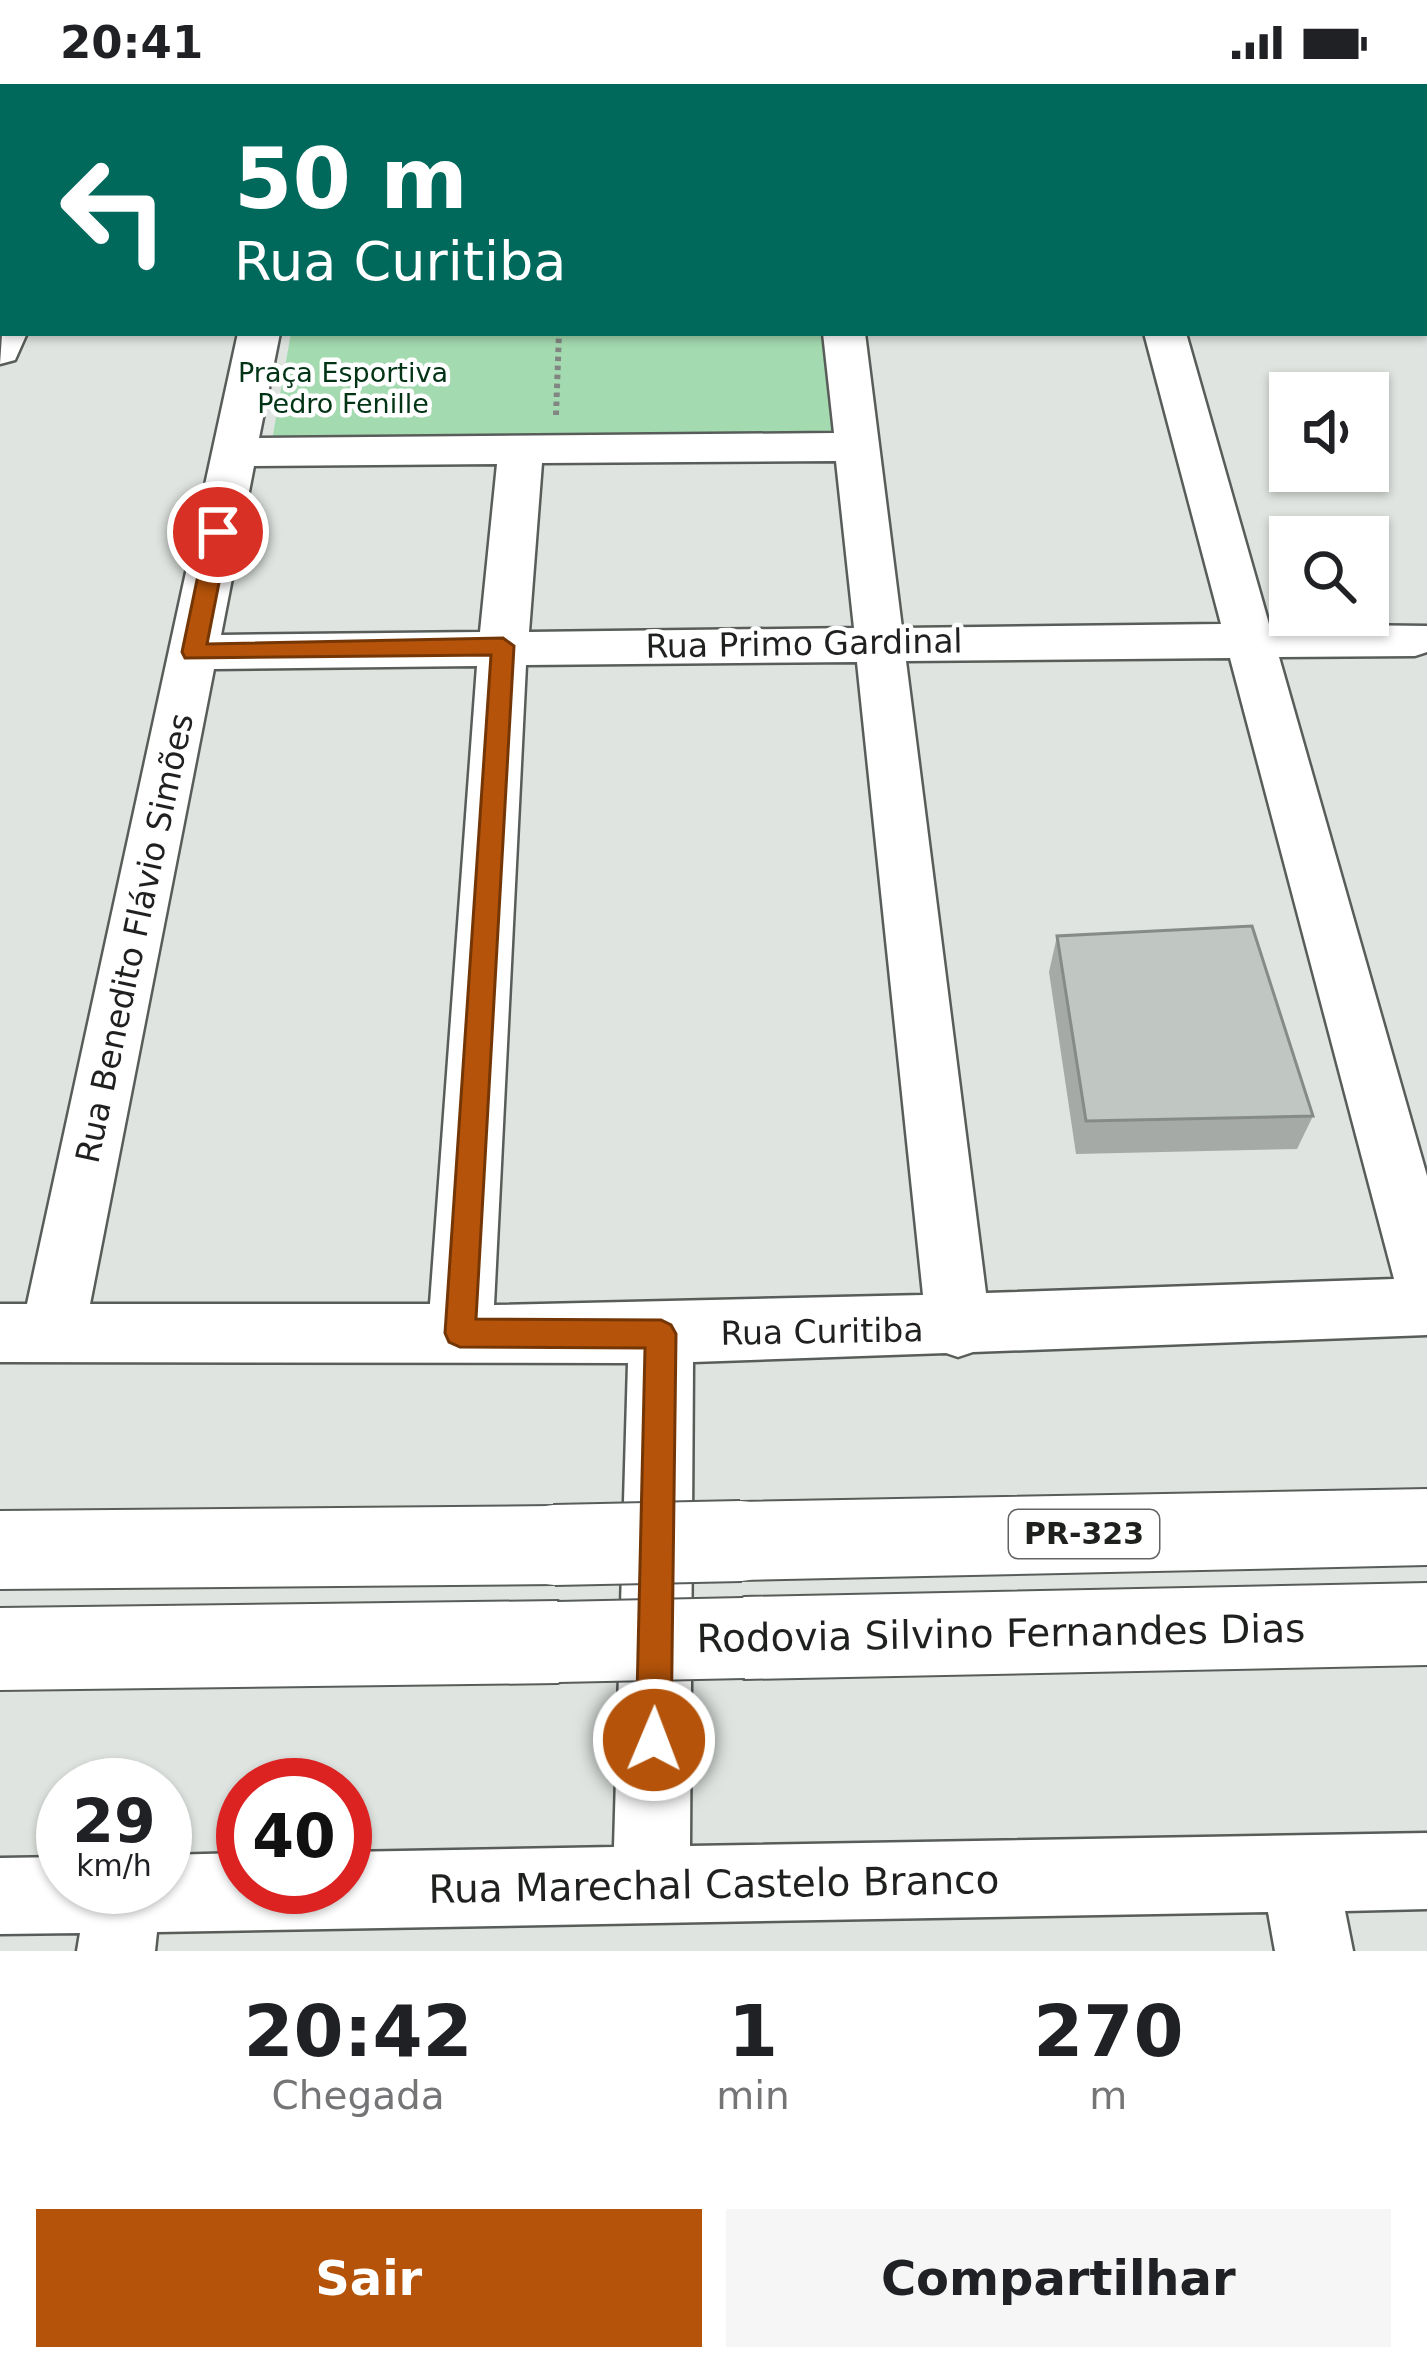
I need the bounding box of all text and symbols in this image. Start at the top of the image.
text: 20:41 [60,16,203,69]
text: 50 m [234,130,468,228]
icon: left [36,132,192,288]
text: Rua Curitiba [234,230,566,293]
park label: Praça Esportiva Pedro Fenille [238,357,448,419]
map controls [1269,372,1389,636]
button: sound [1269,372,1389,492]
pin [167,481,269,583]
icon: arrive [185,499,251,565]
button: search [1269,516,1389,636]
street label: Rua Primo Gardinal [645,621,963,666]
street label: Rua Benedito Flávio Simões [68,710,201,1166]
street label: Rua Curitiba [720,1310,924,1353]
road number: PR-323 [1009,1510,1159,1558]
street label: Rodovia Silvino Fernandes Dias [696,1606,1306,1661]
position arrow [591,1677,717,1803]
speed limit sign: 40 [216,1758,372,1914]
text: 29 [72,1786,156,1856]
text: km/h [76,1848,152,1883]
street label: Rua Marechal Castelo Branco [428,1857,1000,1912]
text: 20:42 [243,1989,473,2073]
text: 1 [728,1989,778,2073]
text: 270 [1033,1989,1183,2073]
text: Chegada [271,2073,445,2118]
text: min [716,2073,790,2118]
text: m [1089,2073,1127,2118]
button: Sair [36,2209,702,2347]
button: Compartilhar [726,2209,1391,2347]

